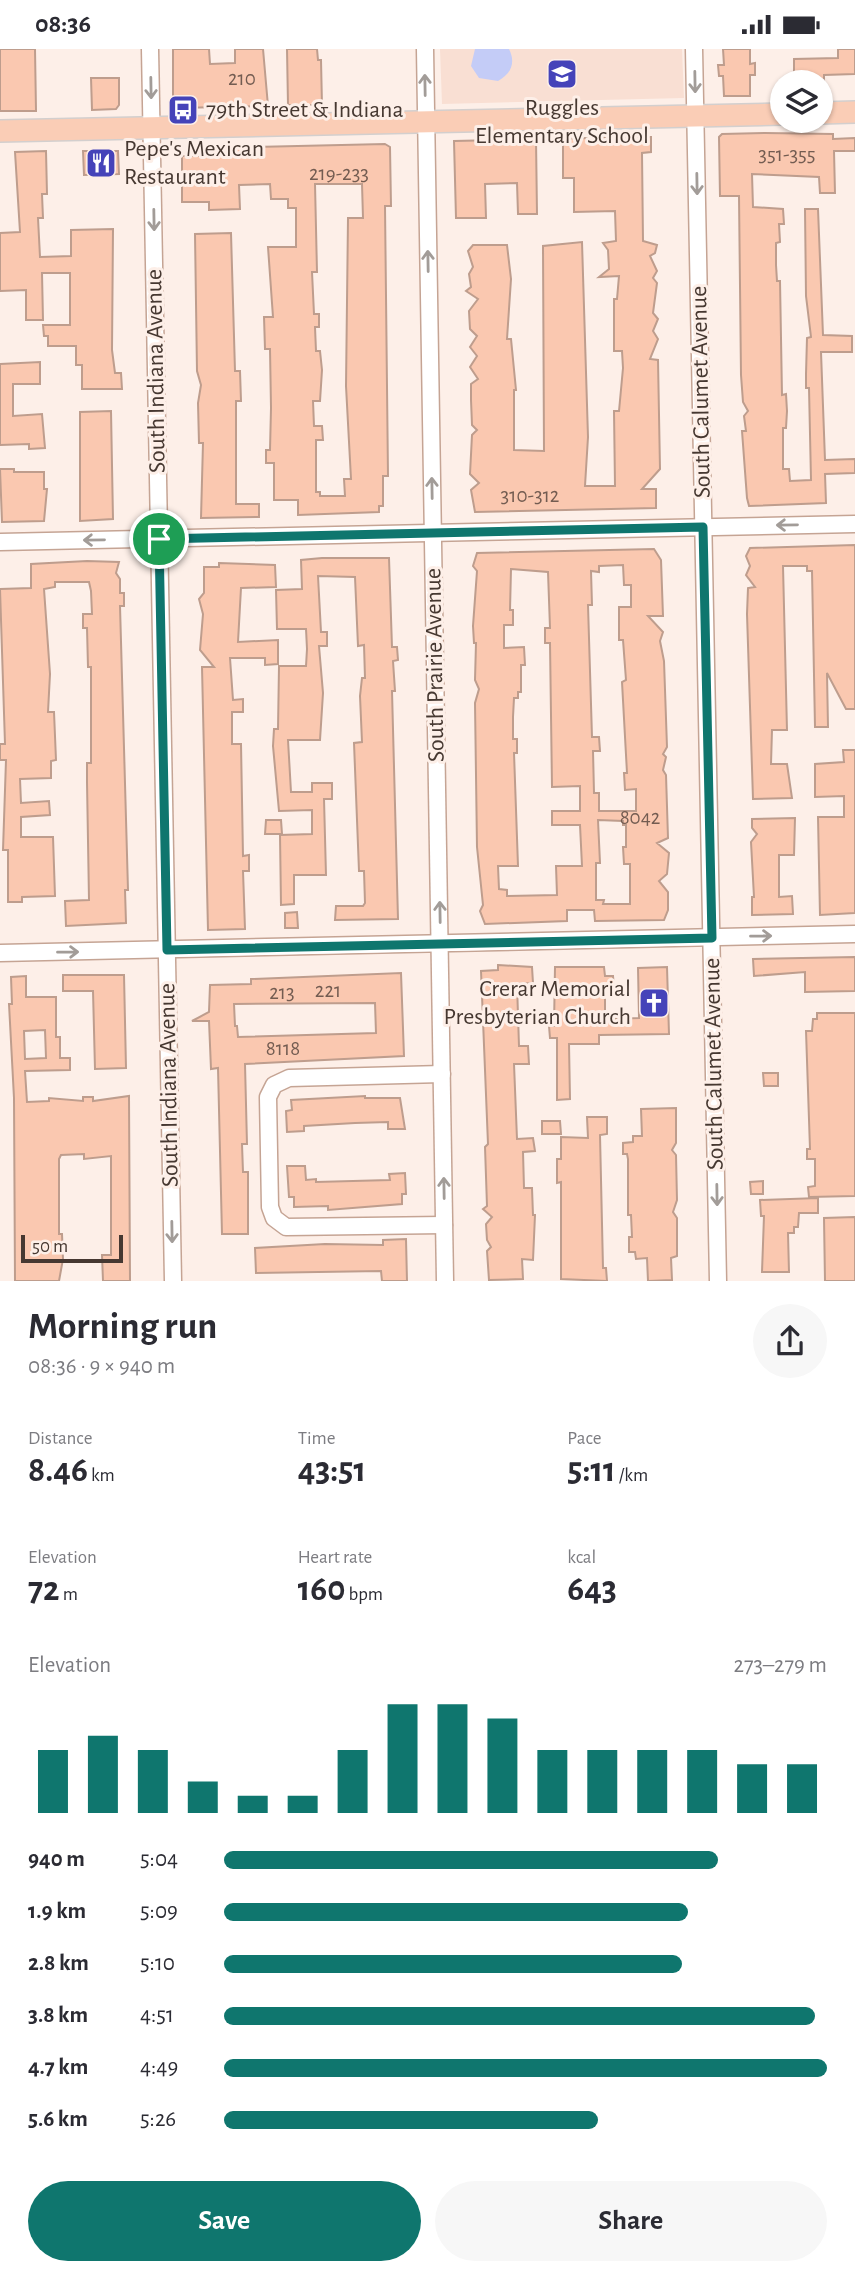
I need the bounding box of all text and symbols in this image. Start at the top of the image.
text: 08:36 [35,11,91,37]
school or university icon: Ruggles Elementary School [545,57,579,91]
house number: 210 [228,68,256,89]
map controls [770,70,833,133]
button: layers [770,70,833,133]
one-way arrow [688,71,702,94]
one-way arrow [418,74,432,97]
one-way arrow [144,77,158,100]
bus stop icon: 79th Street & Indiana [166,93,200,127]
place label: Ruggles Elementary School [475,96,649,148]
place label: 79th Street & Indiana [206,98,404,122]
place label: Pepe's Mexican Restaurant [124,137,264,189]
house number: 351-355 [758,144,816,165]
restaurant icon: Pepe's Mexican Restaurant [84,146,118,180]
house number: 219-233 [309,163,369,184]
one-way arrow [690,172,704,195]
one-way arrow [147,209,160,232]
one-way arrow [421,250,435,273]
street label: South Indiana Avenue [142,269,170,473]
street label: South Calumet Avenue [687,286,715,498]
one-way arrow [425,477,439,500]
house number: 310-312 [501,485,559,506]
pin [129,509,189,569]
one-way arrow [776,518,799,532]
icon: arrive [140,520,178,558]
one-way arrow [83,534,106,547]
street label: South Prairie Avenue [421,568,449,762]
house number: 8042 [620,807,660,828]
one-way arrow [433,901,446,924]
one-way arrow [749,930,772,943]
one-way arrow [56,945,79,959]
street label: South Calumet Avenue [700,958,728,1170]
place label: Crerar Memorial Presbyterian Church [443,977,631,1029]
house number: 221 [315,980,341,1001]
house number: 213 [269,982,295,1003]
street label: South Indiana Avenue [155,983,183,1187]
church icon: Crerar Memorial Presbyterian Church [637,986,671,1020]
house number: 8118 [266,1038,300,1059]
one-way arrow [437,1177,451,1200]
one-way arrow [710,1183,723,1206]
one-way arrow [165,1220,179,1243]
scale bar [21,1232,122,1264]
text: 50 m [32,1237,68,1256]
button: share [753,1304,827,1378]
text: Morning run [28,1308,217,1346]
text: 08:36 · 9 × 940 m [28,1355,175,1378]
text: Distance [28,1429,92,1448]
text: Time [298,1429,336,1448]
text: Pace [567,1429,602,1448]
text: 8.46 [28,1453,88,1488]
text: 43:51 [298,1453,366,1488]
text: 5:11 [567,1453,616,1488]
text: km [88,1466,115,1485]
text: /km [616,1466,648,1485]
text: Elevation [28,1548,97,1567]
text: Heart rate [298,1548,372,1567]
text: kcal [567,1548,596,1567]
text: 72 [28,1572,60,1607]
text: 160 [298,1572,345,1607]
text: 643 [567,1572,617,1607]
text: m [60,1585,78,1604]
text: bpm [345,1585,383,1604]
text: Elevation [28,1654,111,1677]
text: 273–279 m [733,1654,827,1677]
text: 940 m [28,1848,85,1871]
text: 5:04 [140,1848,178,1871]
text: 1.9 km [28,1900,86,1923]
text: 5:09 [140,1900,178,1923]
text: 2.8 km [28,1952,89,1975]
text: 5:10 [140,1952,175,1975]
text: 3.8 km [28,2004,88,2027]
text: 4:51 [140,2004,174,2027]
text: 4.7 km [28,2056,88,2079]
text: 4:49 [140,2056,178,2079]
text: 5.6 km [28,2108,88,2131]
text: 5:26 [140,2108,176,2131]
button: Save [28,2181,421,2261]
button: Share [435,2181,827,2261]

